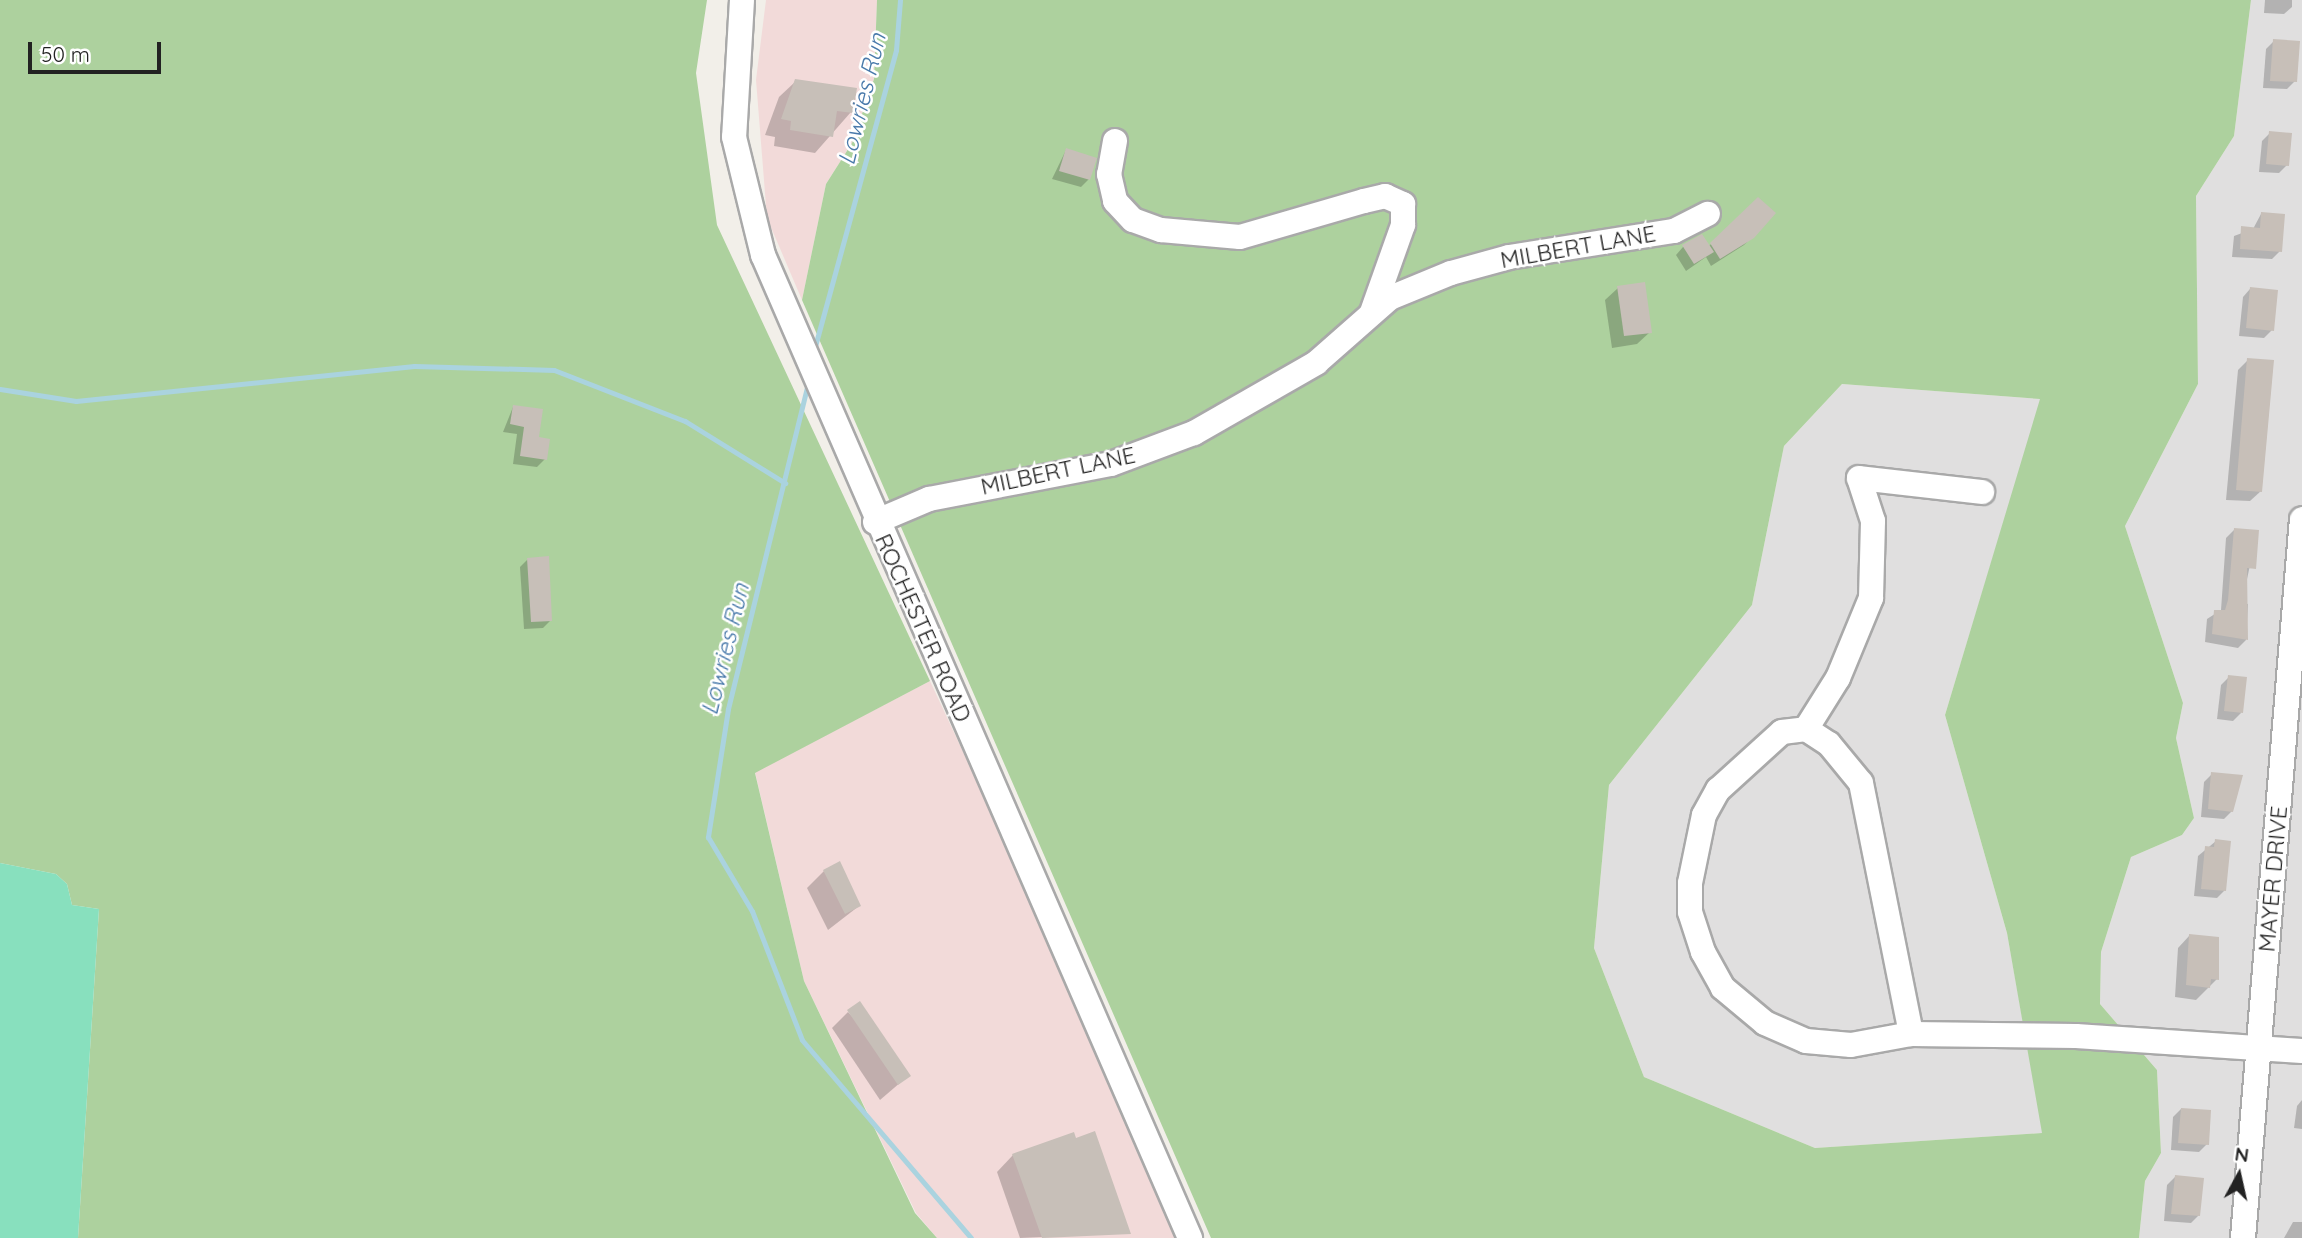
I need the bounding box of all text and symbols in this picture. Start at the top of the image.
scale bar [32,28,164,72]
water label: Lowries Run [832,30,892,168]
text: 50 m [41,41,90,67]
street label: MILBERT LANE [1498,220,1658,274]
street label: MILBERT LANE [978,441,1138,501]
street label: ROCHESTER ROAD [869,530,977,726]
water label: Lowries Run [695,580,755,718]
street label: MAYER DRIVE [2253,805,2293,953]
north arrow [2204,1140,2274,1210]
text: N [2233,1141,2251,1167]

